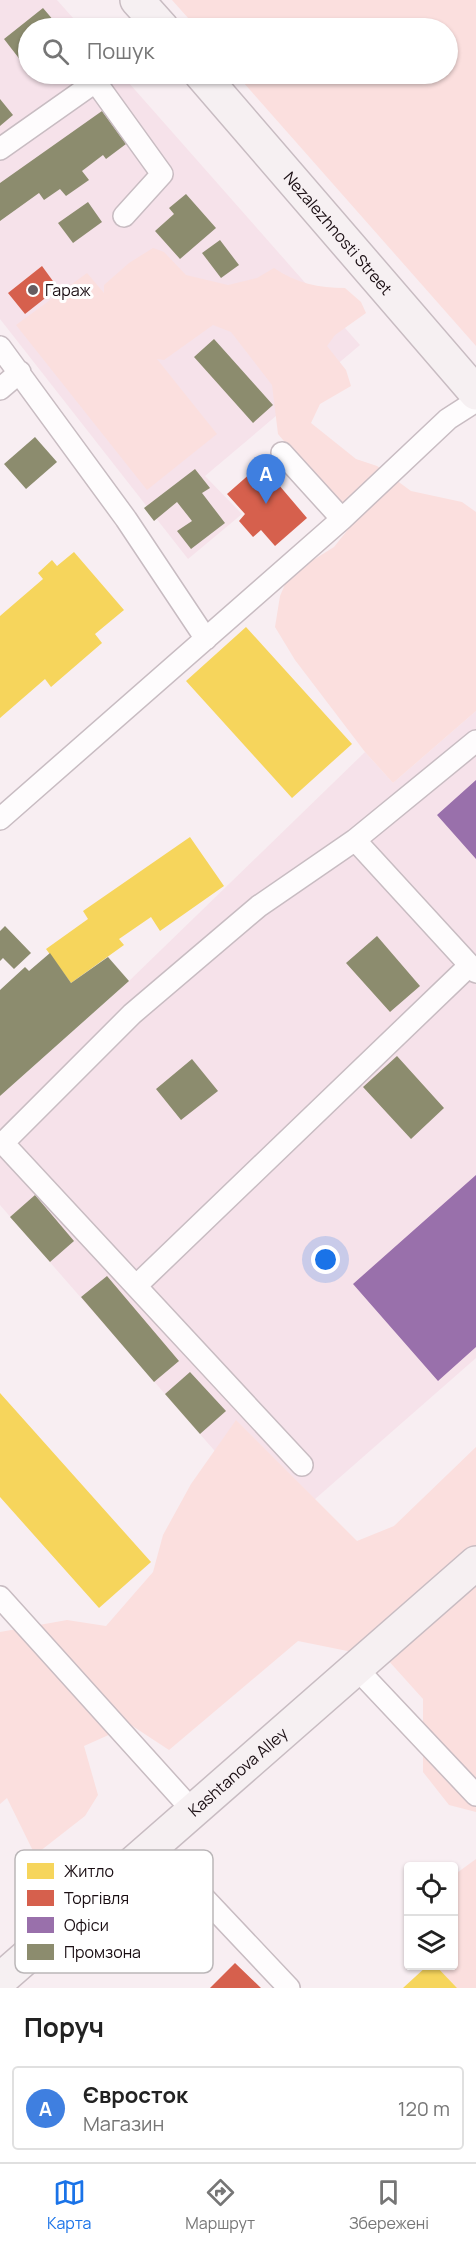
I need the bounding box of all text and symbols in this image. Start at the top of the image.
search box [18,18,458,84]
icon: search [39,35,72,68]
text: Пошук [87,36,154,66]
street label: Nezalezhnosti Street [279,167,397,299]
place label: Гараж [45,279,92,301]
marker: Гараж [26,283,40,297]
pin: A [246,454,286,504]
your location [311,1245,340,1274]
street label: Kashtanova Alley [183,1722,292,1821]
legend [15,1850,213,1973]
text: Житло [64,1860,114,1882]
map controls [404,1862,458,1970]
button: locate [404,1862,458,1916]
text: Торгівля [64,1887,129,1909]
text: Офіси [64,1914,109,1936]
button: layers [404,1916,458,1970]
text: Промзона [64,1941,141,1963]
text: Поруч [24,2009,104,2045]
text: Євросток [83,2080,188,2110]
text: A [39,2095,52,2122]
text: 120 m [398,2095,450,2122]
text: Магазин [83,2110,164,2137]
tab: Карта [47,2176,91,2234]
tab: Маршрут [185,2176,255,2234]
tab: Збережені [349,2176,429,2234]

